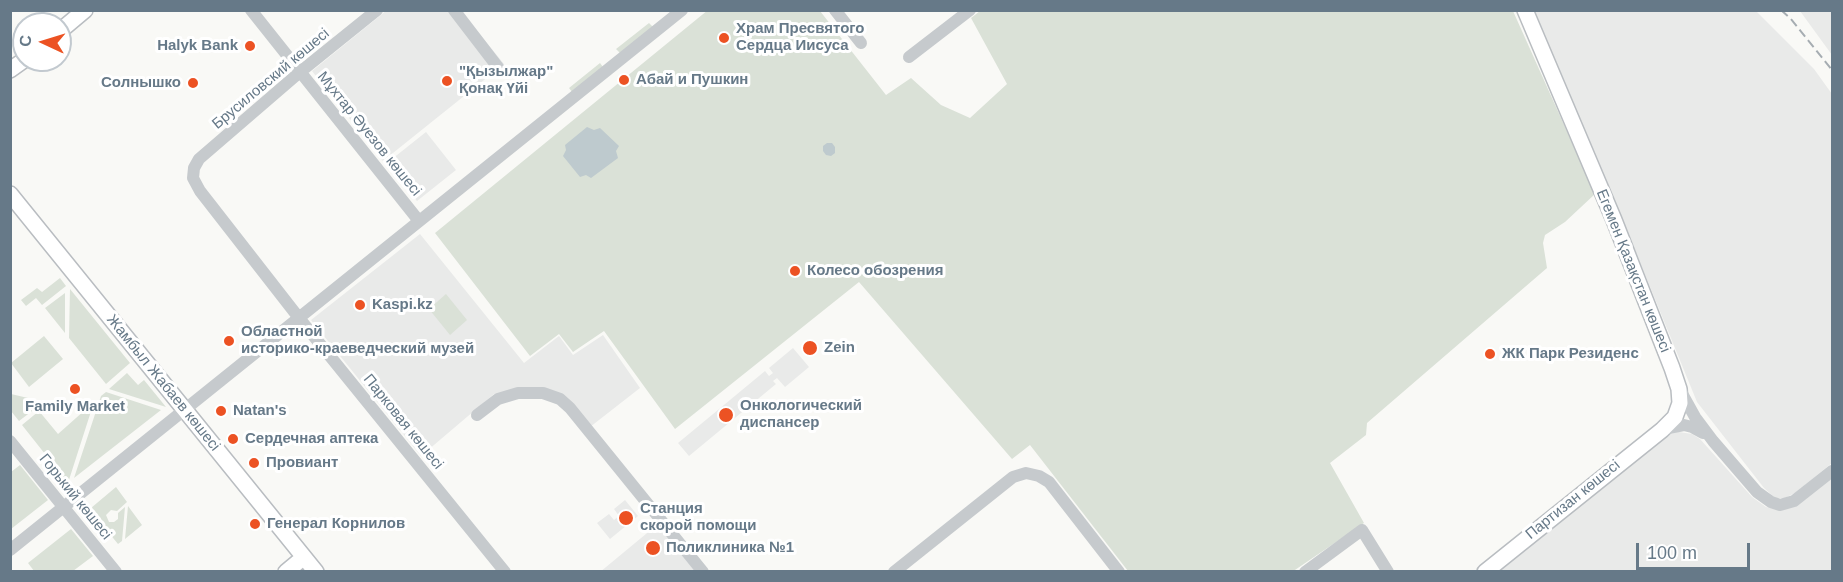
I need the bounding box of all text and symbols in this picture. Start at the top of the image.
north arrow [12,12,72,72]
place label: Храм Пресвятого Сердца Иисуса [736,20,865,55]
street label: Брусиловский көшесі [209,25,333,133]
marker: Храм Пресвятого Сердца Иисуса [717,31,731,45]
text: С [17,34,34,47]
place label: Halyk Bank [157,37,238,55]
marker: Halyk Bank [243,39,257,53]
place label: "Қызылжар" Қонақ Үйі [459,63,553,98]
street label: Мұхтар Әуезов көшесі [313,68,425,200]
place label: Абай и Пушкин [636,71,748,89]
marker: Абай и Пушкин [617,73,631,87]
place label: Солнышко [101,74,181,92]
marker: "Қызылжар" Қонақ Үйі [440,74,454,88]
marker: Солнышко [186,76,200,90]
street label: Егемен Қазақстан көшесі [1592,187,1674,355]
place label: Колесо обозрения [807,262,943,280]
marker: Колесо обозрения [788,264,802,278]
place label: Kaspi.kz [372,296,433,314]
marker: Kaspi.kz [353,298,367,312]
street label: Жамбыл Жабаев көшесі [102,311,224,455]
place label: Oбластной историко-краеведческий музей [241,323,474,358]
marker: Oбластной историко-краеведческий музей [222,334,236,348]
marker: Zein [801,339,819,357]
place label: Zein [824,339,855,357]
place label: ЖК Парк Резиденс [1502,345,1639,363]
marker: ЖК Парк Резиденс [1483,347,1497,361]
street label: Парковая көшесі [359,371,447,473]
marker: Family Мarket [68,382,82,396]
place label: Онкологический диспансер [740,397,862,432]
place label: Family Мarket [25,398,125,416]
place label: Natan's [233,402,287,420]
marker: Natan's [214,404,228,418]
marker: Онкологический диспансер [717,406,735,424]
place label: Сердечная аптека [245,430,378,448]
marker: Сердечная аптека [226,432,240,446]
street label: Горький көшесі [35,450,115,544]
place label: Провиант [266,454,338,472]
marker: Провиант [247,456,261,470]
street label: Партизан көшесі [1522,456,1624,544]
place label: Станция скорой помощи [640,500,756,535]
marker: Станция скорой помощи [617,509,635,527]
place label: Генерал Корнилов [267,515,405,533]
marker: Генерал Корнилов [248,517,262,531]
scale bar [1639,531,1753,569]
marker: Поликлиника №1 [644,539,662,557]
place label: Поликлиника №1 [666,539,794,557]
text: 100 m [1647,543,1697,563]

